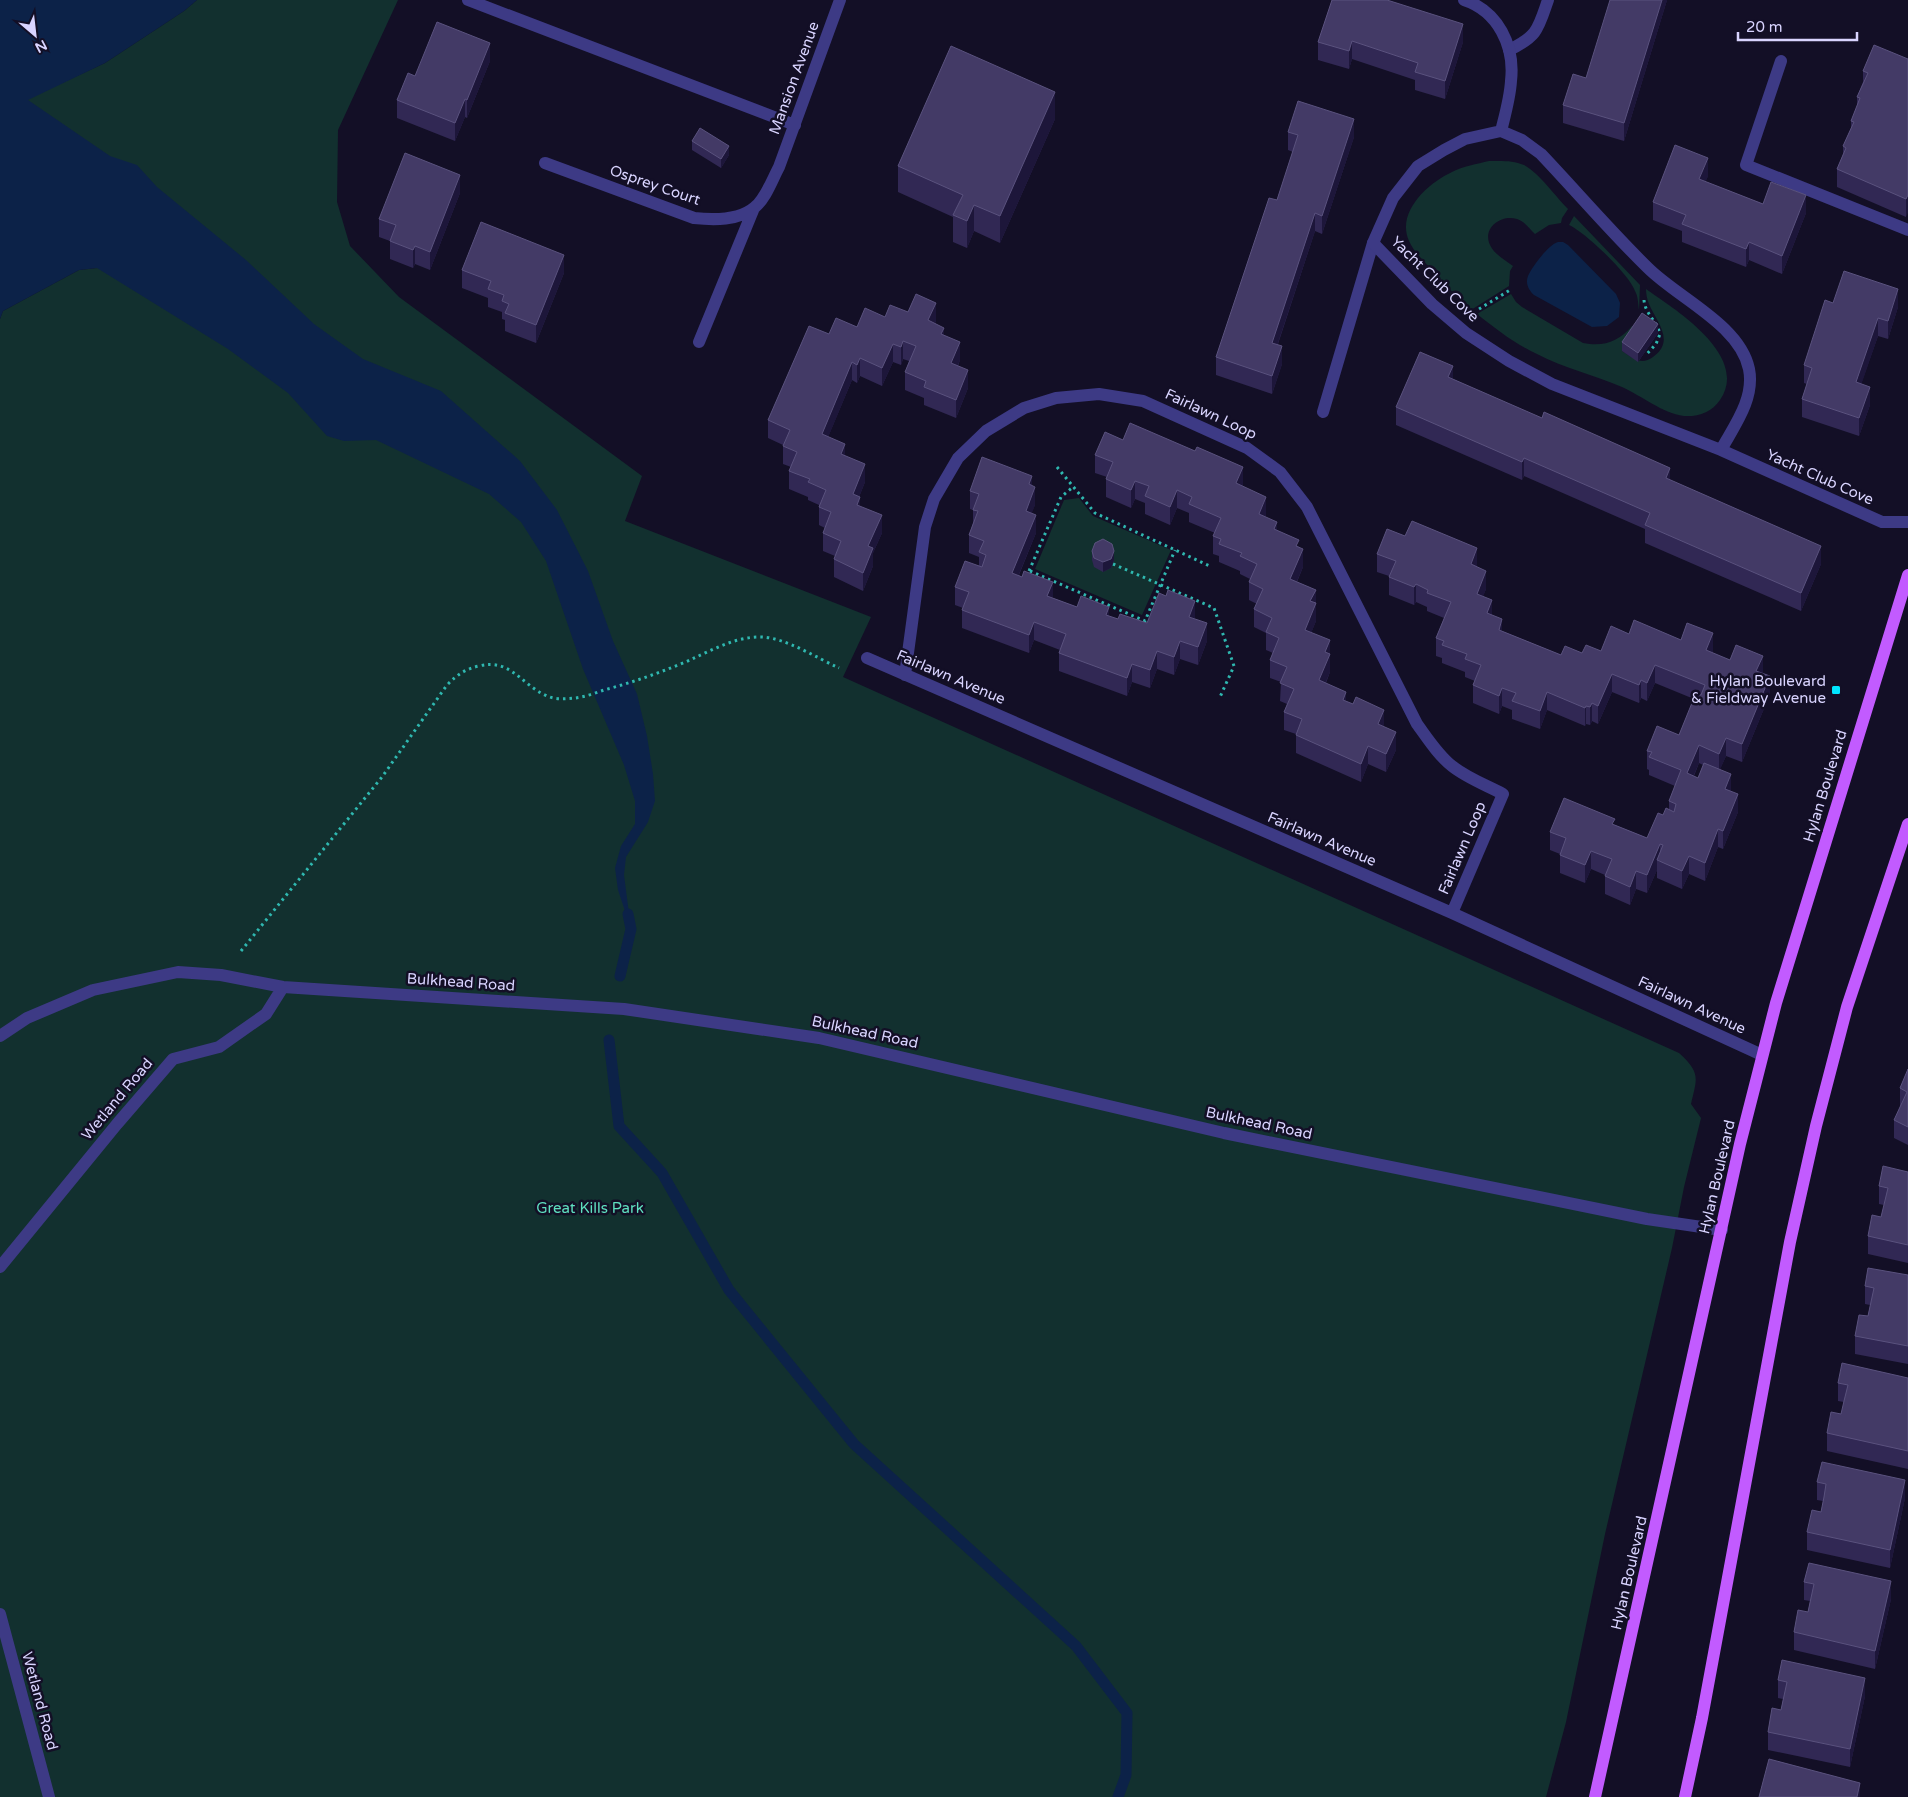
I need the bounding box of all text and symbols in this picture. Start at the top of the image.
north arrow [10,10,60,60]
scale bar [1738,10,1857,42]
text: 20 m [1746,18,1783,36]
street label: Mansion Avenue [765,19,823,137]
text: N [32,36,50,56]
street label: Osprey Court [607,161,703,209]
street label: Yacht Club Cove [1387,232,1483,326]
street label: Fairlawn Loop [1162,385,1260,443]
street label: Yacht Club Cove [1764,445,1876,509]
street label: Fairlawn Avenue [894,646,1008,708]
place label: Hylan Boulevard & Fieldway Avenue [1691,672,1826,707]
marker: Hylan Boulevard & Fieldway Avenue [1830,684,1842,696]
street label: Hylan Boulevard [1799,728,1851,844]
street label: Fairlawn Loop [1434,799,1490,897]
street label: Fairlawn Avenue [1265,808,1379,870]
street label: Bulkhead Road [406,969,516,995]
street label: Fairlawn Avenue [1635,972,1749,1038]
street label: Bulkhead Road [810,1012,920,1052]
street label: Wetland Road [78,1054,156,1144]
street label: Bulkhead Road [1204,1103,1314,1143]
street label: Hylan Boulevard [1695,1118,1739,1236]
park label: Great Kills Park [536,1199,644,1217]
street label: Hylan Boulevard [1607,1514,1651,1632]
street label: Wetland Road [18,1650,62,1752]

